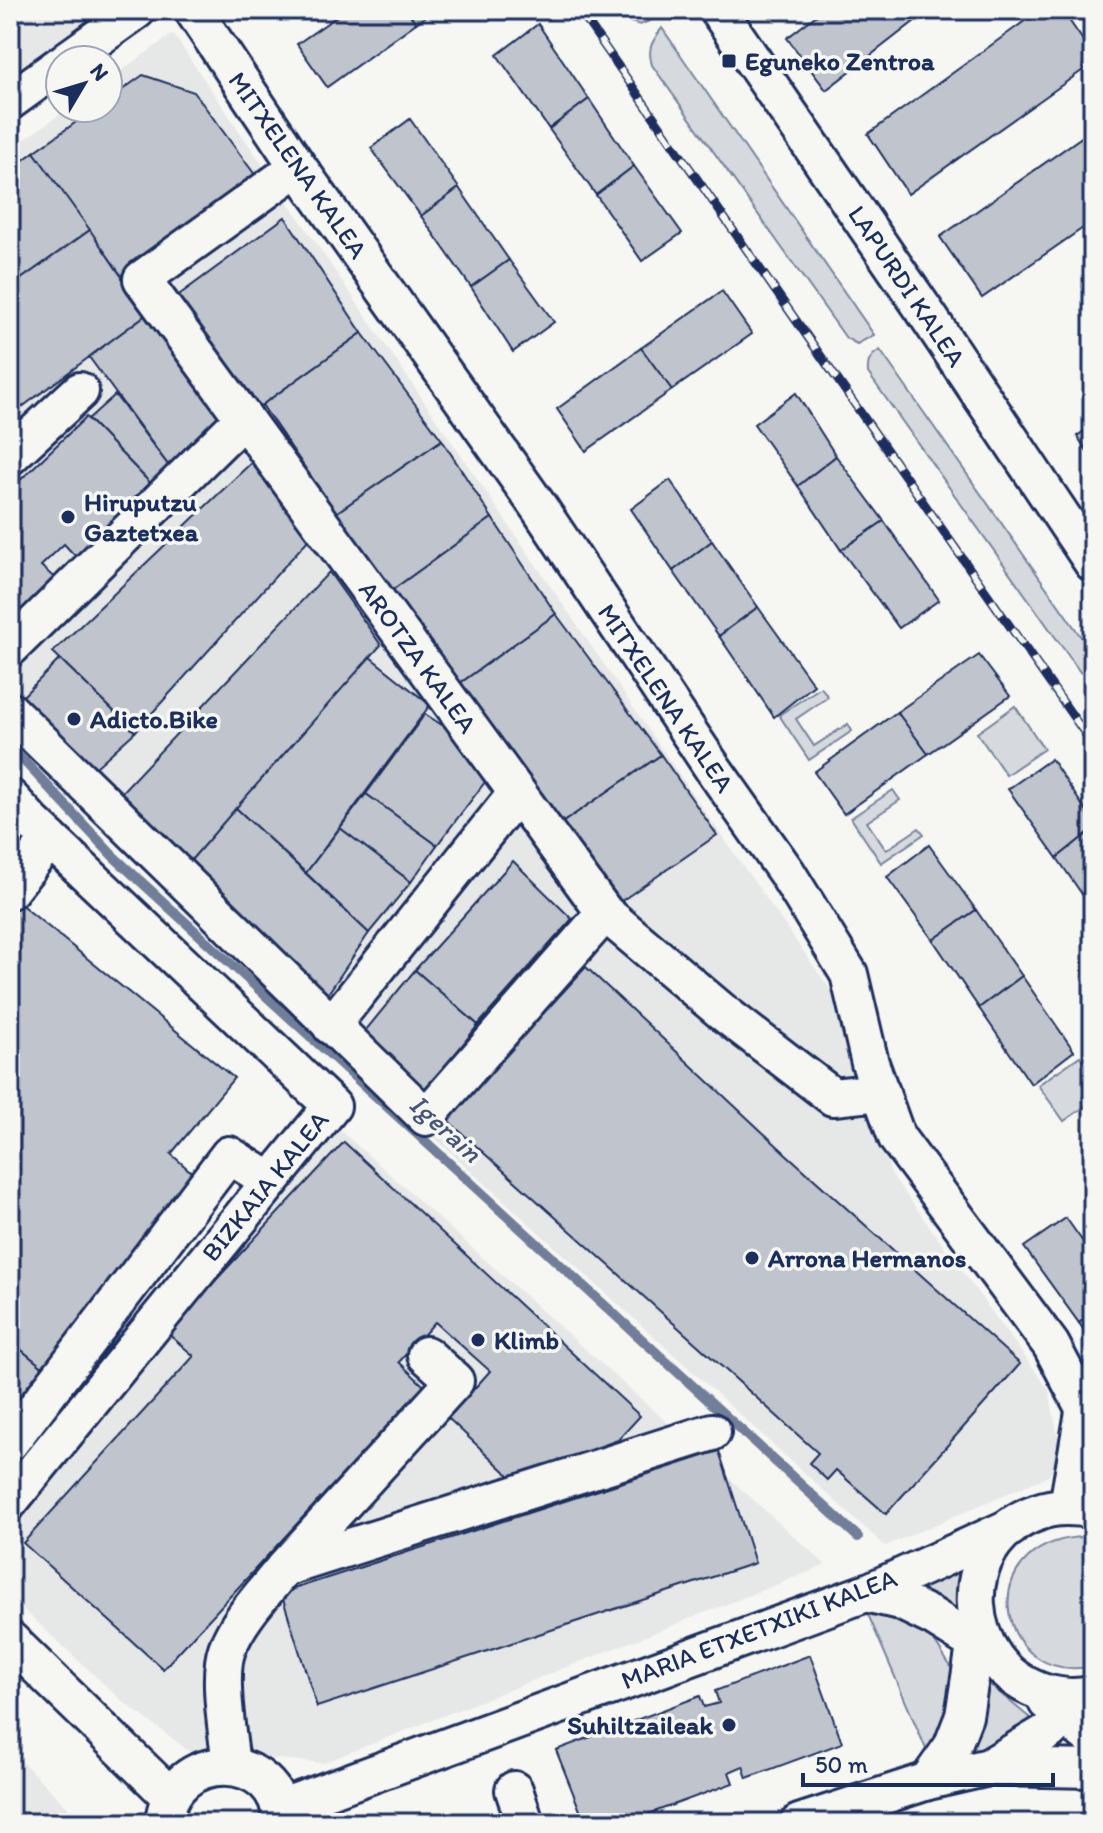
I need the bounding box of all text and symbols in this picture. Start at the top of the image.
north arrow [44,44,124,124]
place label: Eguneko Zentroa [745,45,935,77]
marker: Eguneko Zentroa [720,52,738,70]
text: N [84,58,115,86]
street label: MITXELENA KALEA [222,65,375,265]
street label: LAPURDI KALEA [841,199,973,373]
place label: Hiruputzu Gaztetxea [84,486,199,548]
marker: Hiruputzu Gaztetxea [59,508,77,526]
street label: AROTZA KALEA [352,575,484,740]
street label: MITXELENA KALEA [591,597,741,799]
place label: Adicto.Bike [89,703,218,735]
marker: Adicto.Bike [65,710,83,728]
water label: Igerain [403,1087,490,1170]
street label: BIZKAIA KALEA [195,1104,336,1268]
place label: Arrona Hermanos [767,1242,966,1274]
marker: Arrona Hermanos [743,1249,761,1267]
place label: Klimb [494,1324,559,1356]
marker: Klimb [469,1331,487,1349]
street label: MARIA ETXETXIKI KALEA [617,1561,902,1696]
place label: Suhiltzaileak [567,1709,714,1741]
marker: Suhiltzaileak [720,1716,738,1734]
scale bar [803,1737,1053,1787]
text: 50 m [815,1750,868,1779]

